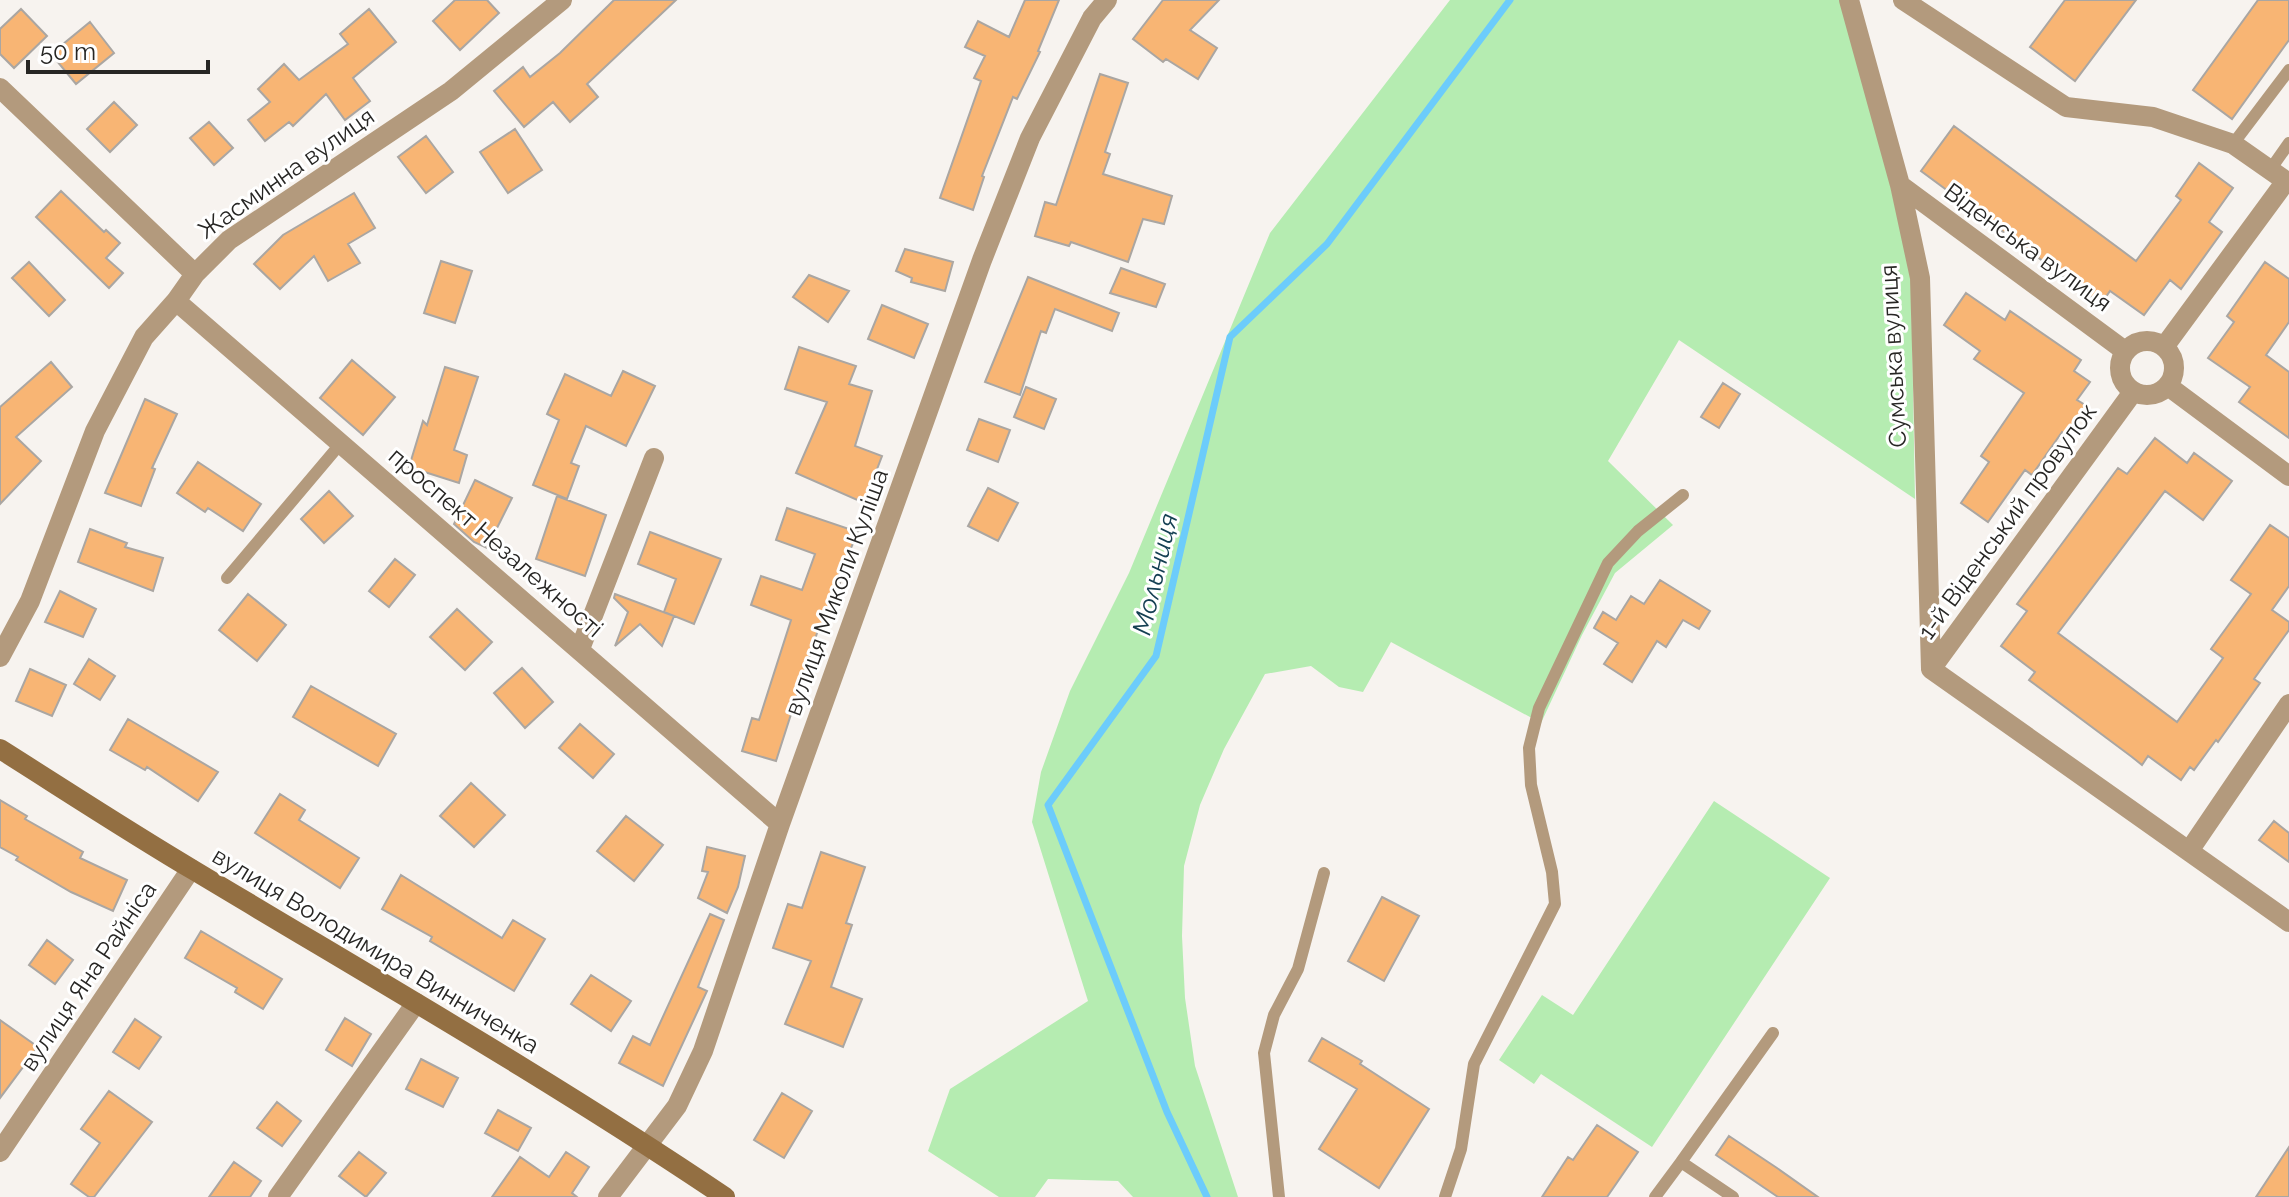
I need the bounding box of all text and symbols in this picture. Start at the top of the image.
scale bar [28,24,208,74]
text: 50 m [40,37,96,66]
street label: Жасминна вулиця [192,101,380,245]
street label: Віденська вулиця [1939,177,2117,317]
street label: Сумська вулиця [1874,264,1912,448]
street label: 1-й Віденський провулок [1912,397,2102,645]
street label: проспект Незалежності [383,441,609,643]
street label: вулиця Миколи Куліша [778,465,894,719]
water label: Мольниця [1126,510,1184,638]
street label: вулиця Володимира Винниченка [207,841,545,1059]
street label: вулиця Яна Райніса [14,876,162,1076]

